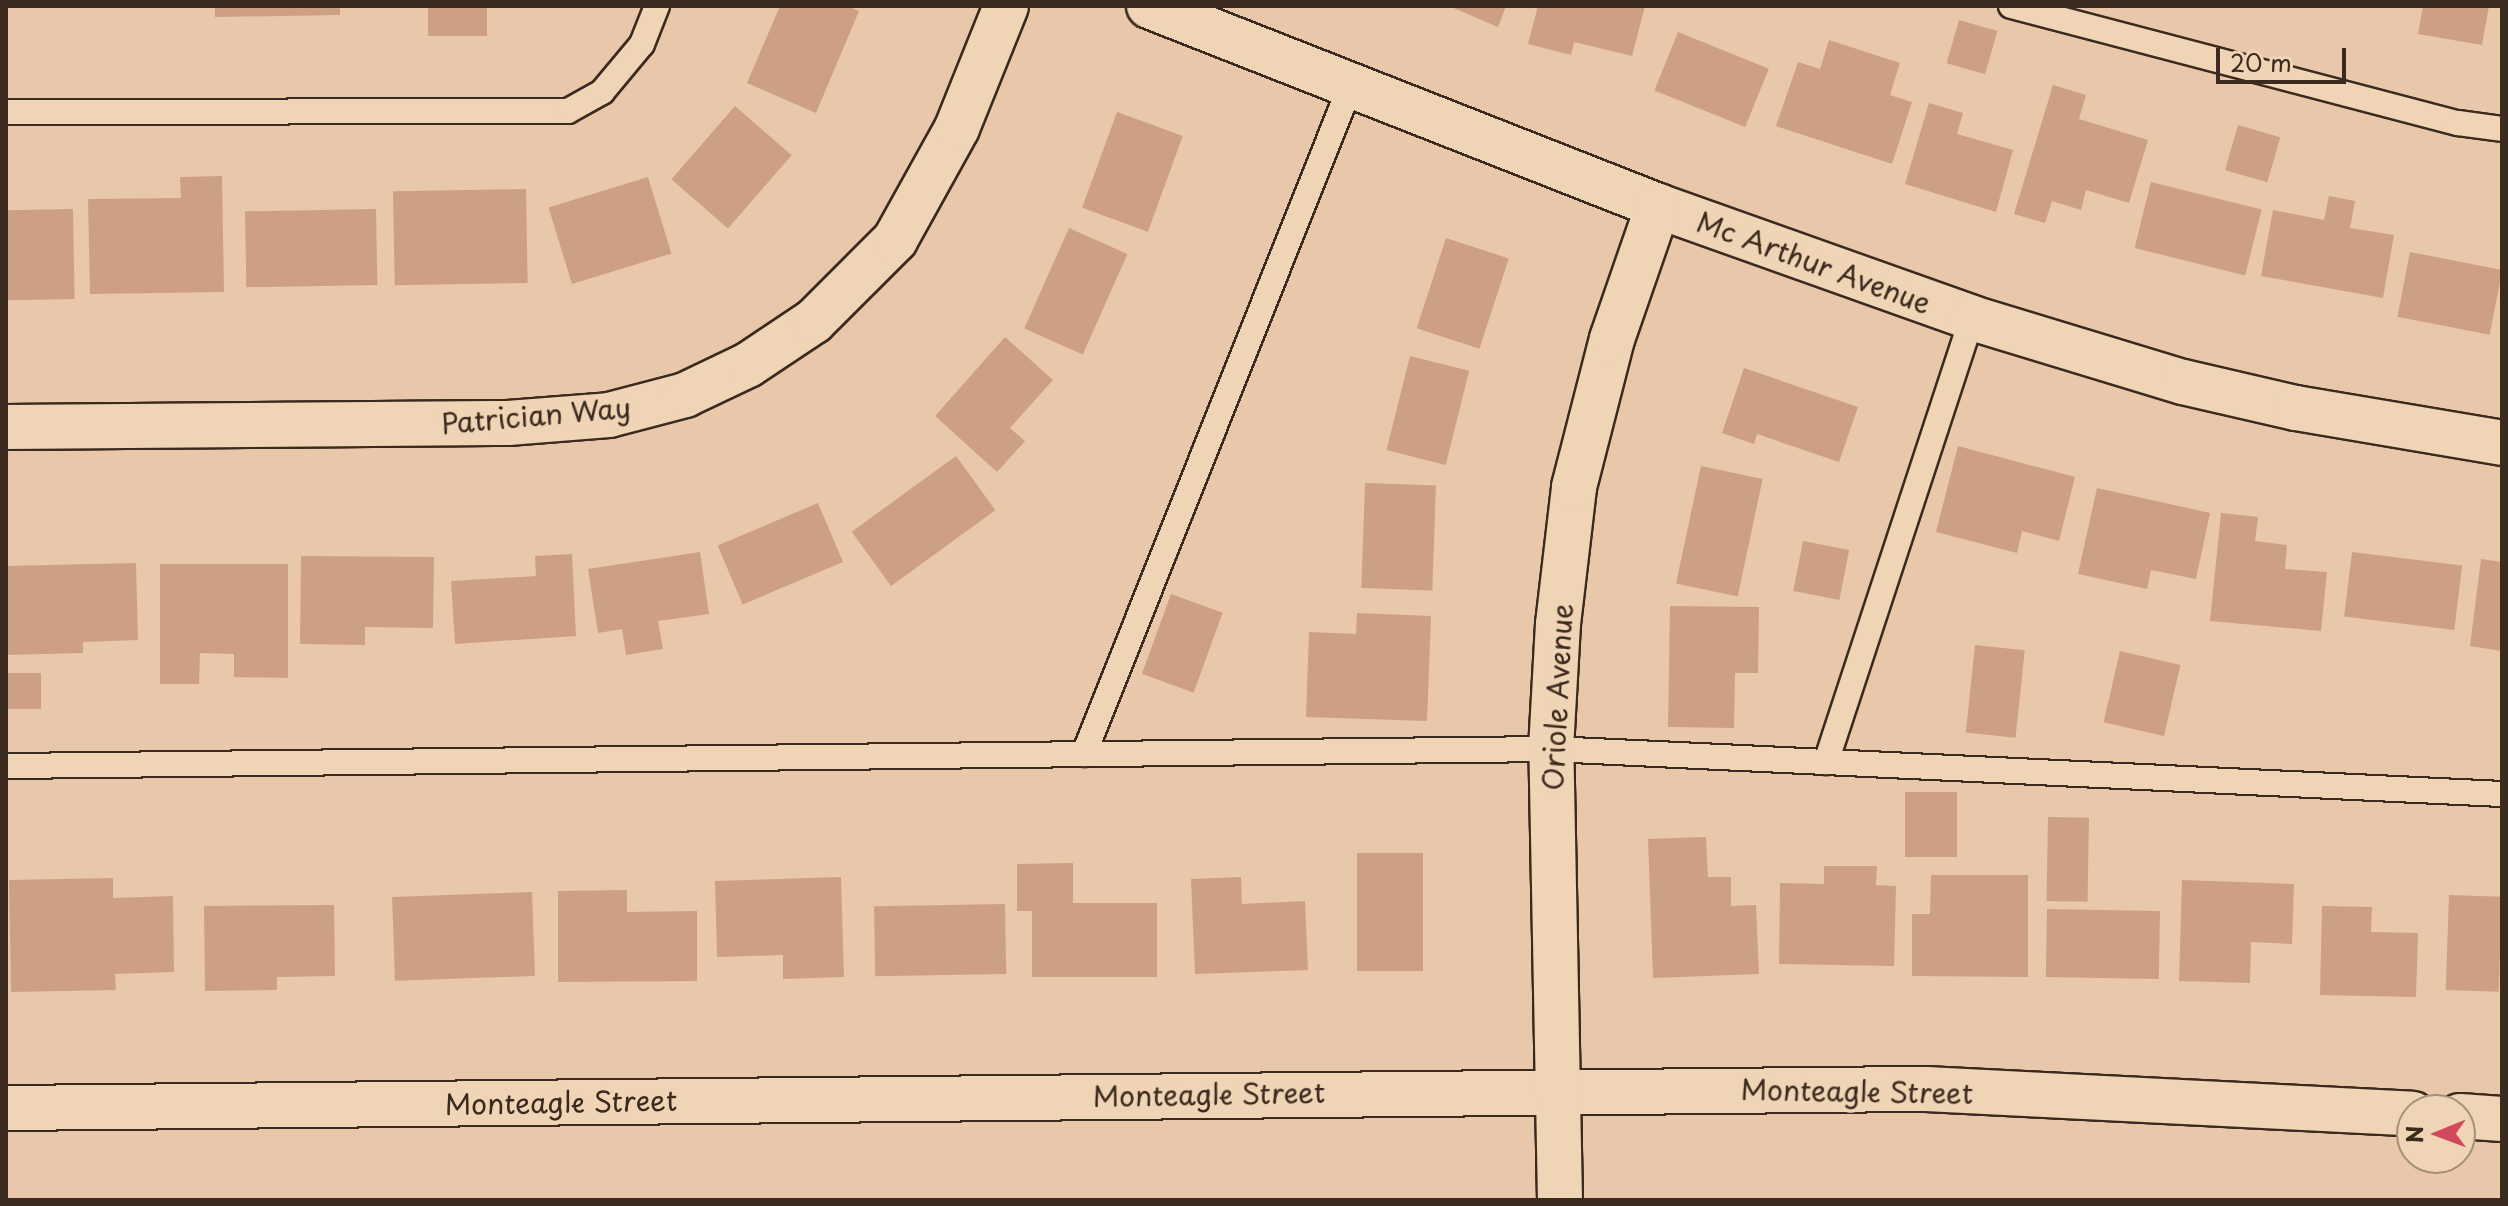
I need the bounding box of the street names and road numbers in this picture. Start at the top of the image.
street label: Mc Arthur Avenue [1692,204,1936,320]
street label: Patrician Way [440,390,632,440]
street label: Oriole Avenue [1535,602,1579,792]
street label: Monteagle Street [1739,1072,1975,1110]
street label: Monteagle Street [1091,1075,1327,1113]
street label: Monteagle Street [443,1083,679,1121]

